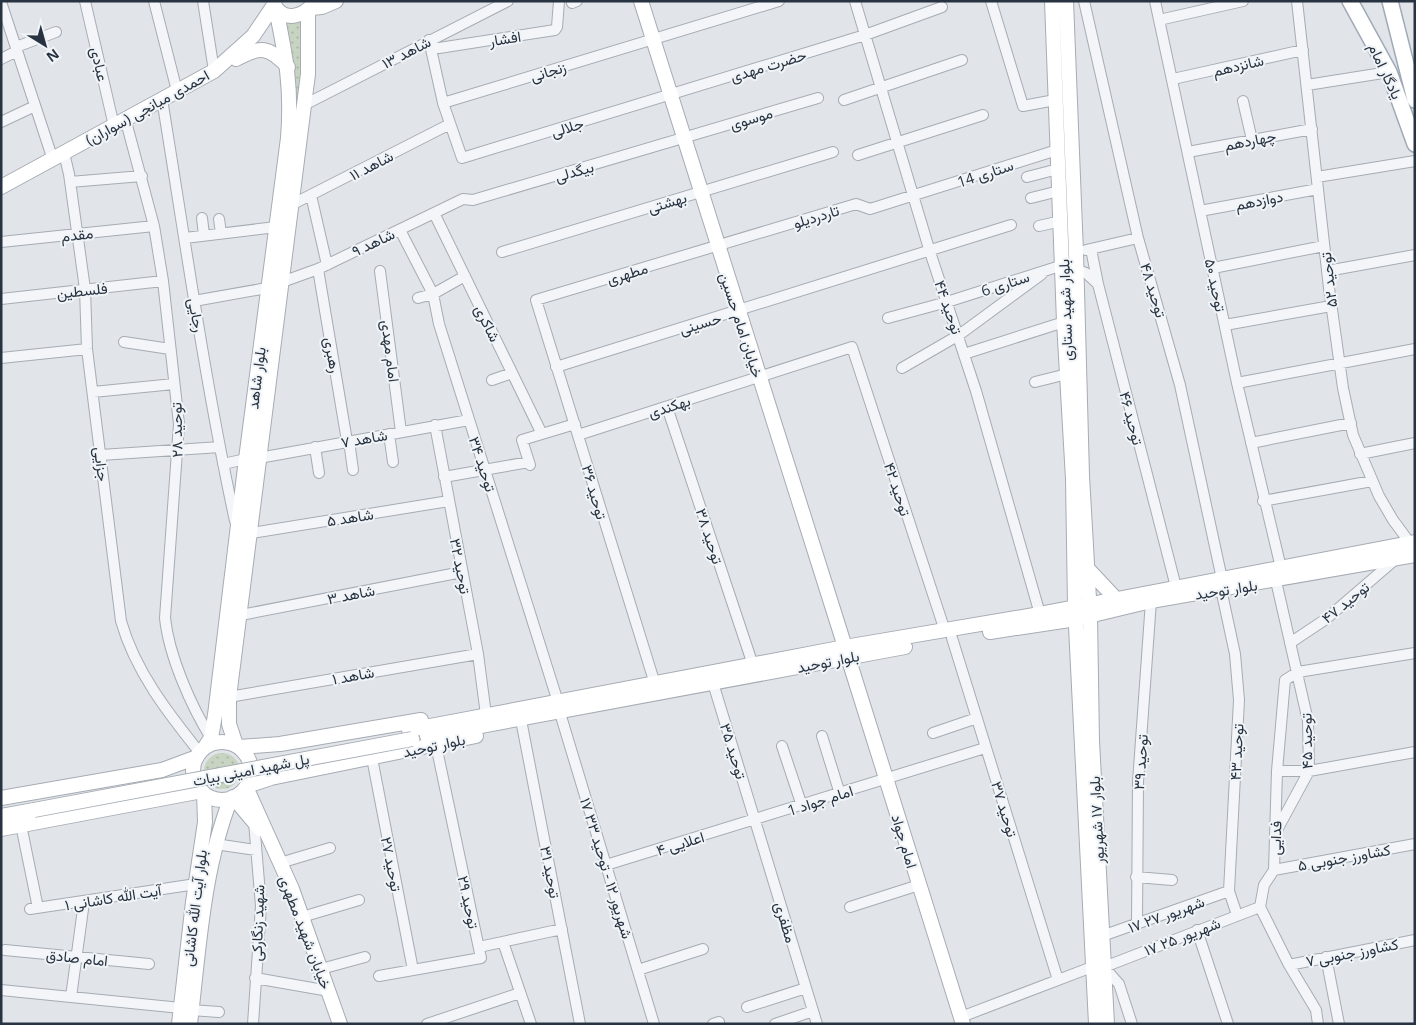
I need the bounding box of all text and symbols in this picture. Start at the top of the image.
north arrow [20,20,70,70]
street label: افشار [487,26,522,51]
street label: شاهد ۱۳ [378,31,434,73]
street label: یادگار امام [1363,40,1408,103]
street label: حضرت مهدی [727,44,809,87]
text: N [43,45,63,67]
street label: عبادی [85,45,114,84]
street label: شانزدهم [1211,49,1266,82]
street label: زنجانی [528,56,569,87]
street label: احمدی میانجی (سواران) [82,65,213,150]
street label: موسوی [727,102,775,135]
street label: جلالی [548,113,586,142]
street label: چهاردهم [1222,125,1278,156]
street label: شاهد ۱۱ [346,145,397,185]
street label: ستاری 14 [954,154,1016,192]
street label: بیگدلی [552,156,596,187]
street label: دوازدهم [1233,186,1285,215]
street label: بهشتی [645,187,689,218]
street label: تاردردیلو [790,200,842,232]
street label: مقدم [60,222,94,247]
street label: شاهد ۹ [348,223,398,261]
street label: توحید ۵۲ [1315,251,1341,309]
street label: مطهری [604,257,650,290]
street label: توحید ۵۰ [1201,257,1231,314]
street label: بلوار شهید ستاری [1053,259,1078,361]
street label: توحید ۴۸ [1136,260,1172,320]
street label: ستاری 6 [978,266,1032,301]
street label: خیابان امام حسین [715,270,768,380]
street label: فلسطین [56,277,109,304]
street label: توحید ۴۴ [930,277,968,337]
street label: رجایی [183,296,210,334]
street label: شاکری [470,301,506,345]
street label: حسینی [677,307,724,340]
street label: امام مهدی [376,319,405,383]
street label: رهبری [319,336,346,375]
street label: بلوار شاهد [242,346,270,410]
street label: توحید ۴۶ [1115,389,1149,447]
street label: بهکندی [645,390,693,423]
street label: توحید ۲۸ [166,402,186,458]
street label: شاهد ۷ [339,424,389,452]
street label: توحید ۳۴ [465,434,501,495]
street label: جزایی [89,446,114,483]
street label: توحید ۴۲ [880,460,916,519]
street label: توحید ۳۶ [578,462,612,522]
street label: شاهد ۵ [325,503,375,531]
street label: توحید ۳۸ [692,506,728,567]
street label: توحید ۳۲ [446,536,476,596]
street label: بلوار توحید [1193,574,1259,604]
street label: توحید ۴۷ [1317,576,1373,627]
street label: شاهد ۳ [326,580,377,608]
street label: بلوار توحید [795,645,861,677]
street label: شاهد ۱ [330,661,376,689]
street label: توحید ۴۵ [1296,712,1316,769]
street label: توحید ۳۵ [716,721,752,782]
street label: توحید ۴۳ [1225,723,1248,781]
street label: بلوار توحید [401,729,467,761]
street label: توحید ۳۹ [1128,733,1152,791]
street label: پل شهید امینی بیات [191,748,311,791]
street label: بلوار ۱۷ شهریور [1084,776,1108,865]
street label: توحید ۳۷ [987,779,1023,840]
street label: امام جواد 1 [785,780,856,821]
street label: ۱۷ شهریور ۱۲ - توحید ۳۳ [576,795,638,941]
street label: امام جواد [886,811,923,871]
street label: فدایی [1264,820,1287,856]
street label: اعلایی ۴ [654,826,707,861]
street label: توحید ۲۷ [377,835,407,893]
street label: کشاورز جنوبی ۵ [1296,839,1392,876]
street label: توحید ۳۱ [536,844,566,900]
street label: بلوار آیت الله کاشانی [177,848,212,968]
street label: خیابان شهید مطهری [274,872,337,992]
street label: توحید ۲۹ [454,874,484,931]
street label: آیت الله کاشانی ۱ [63,879,164,915]
street label: شهید زنگارکی [246,884,269,962]
street label: ۱۷ شهریور ۲۷ [1125,891,1207,937]
street label: مظفری [769,899,802,945]
street label: ۱۷ شهریور ۲۵ [1141,912,1223,960]
street label: کشاورز جنوبی ۷ [1304,933,1401,972]
street label: امام صادق [45,944,109,971]

